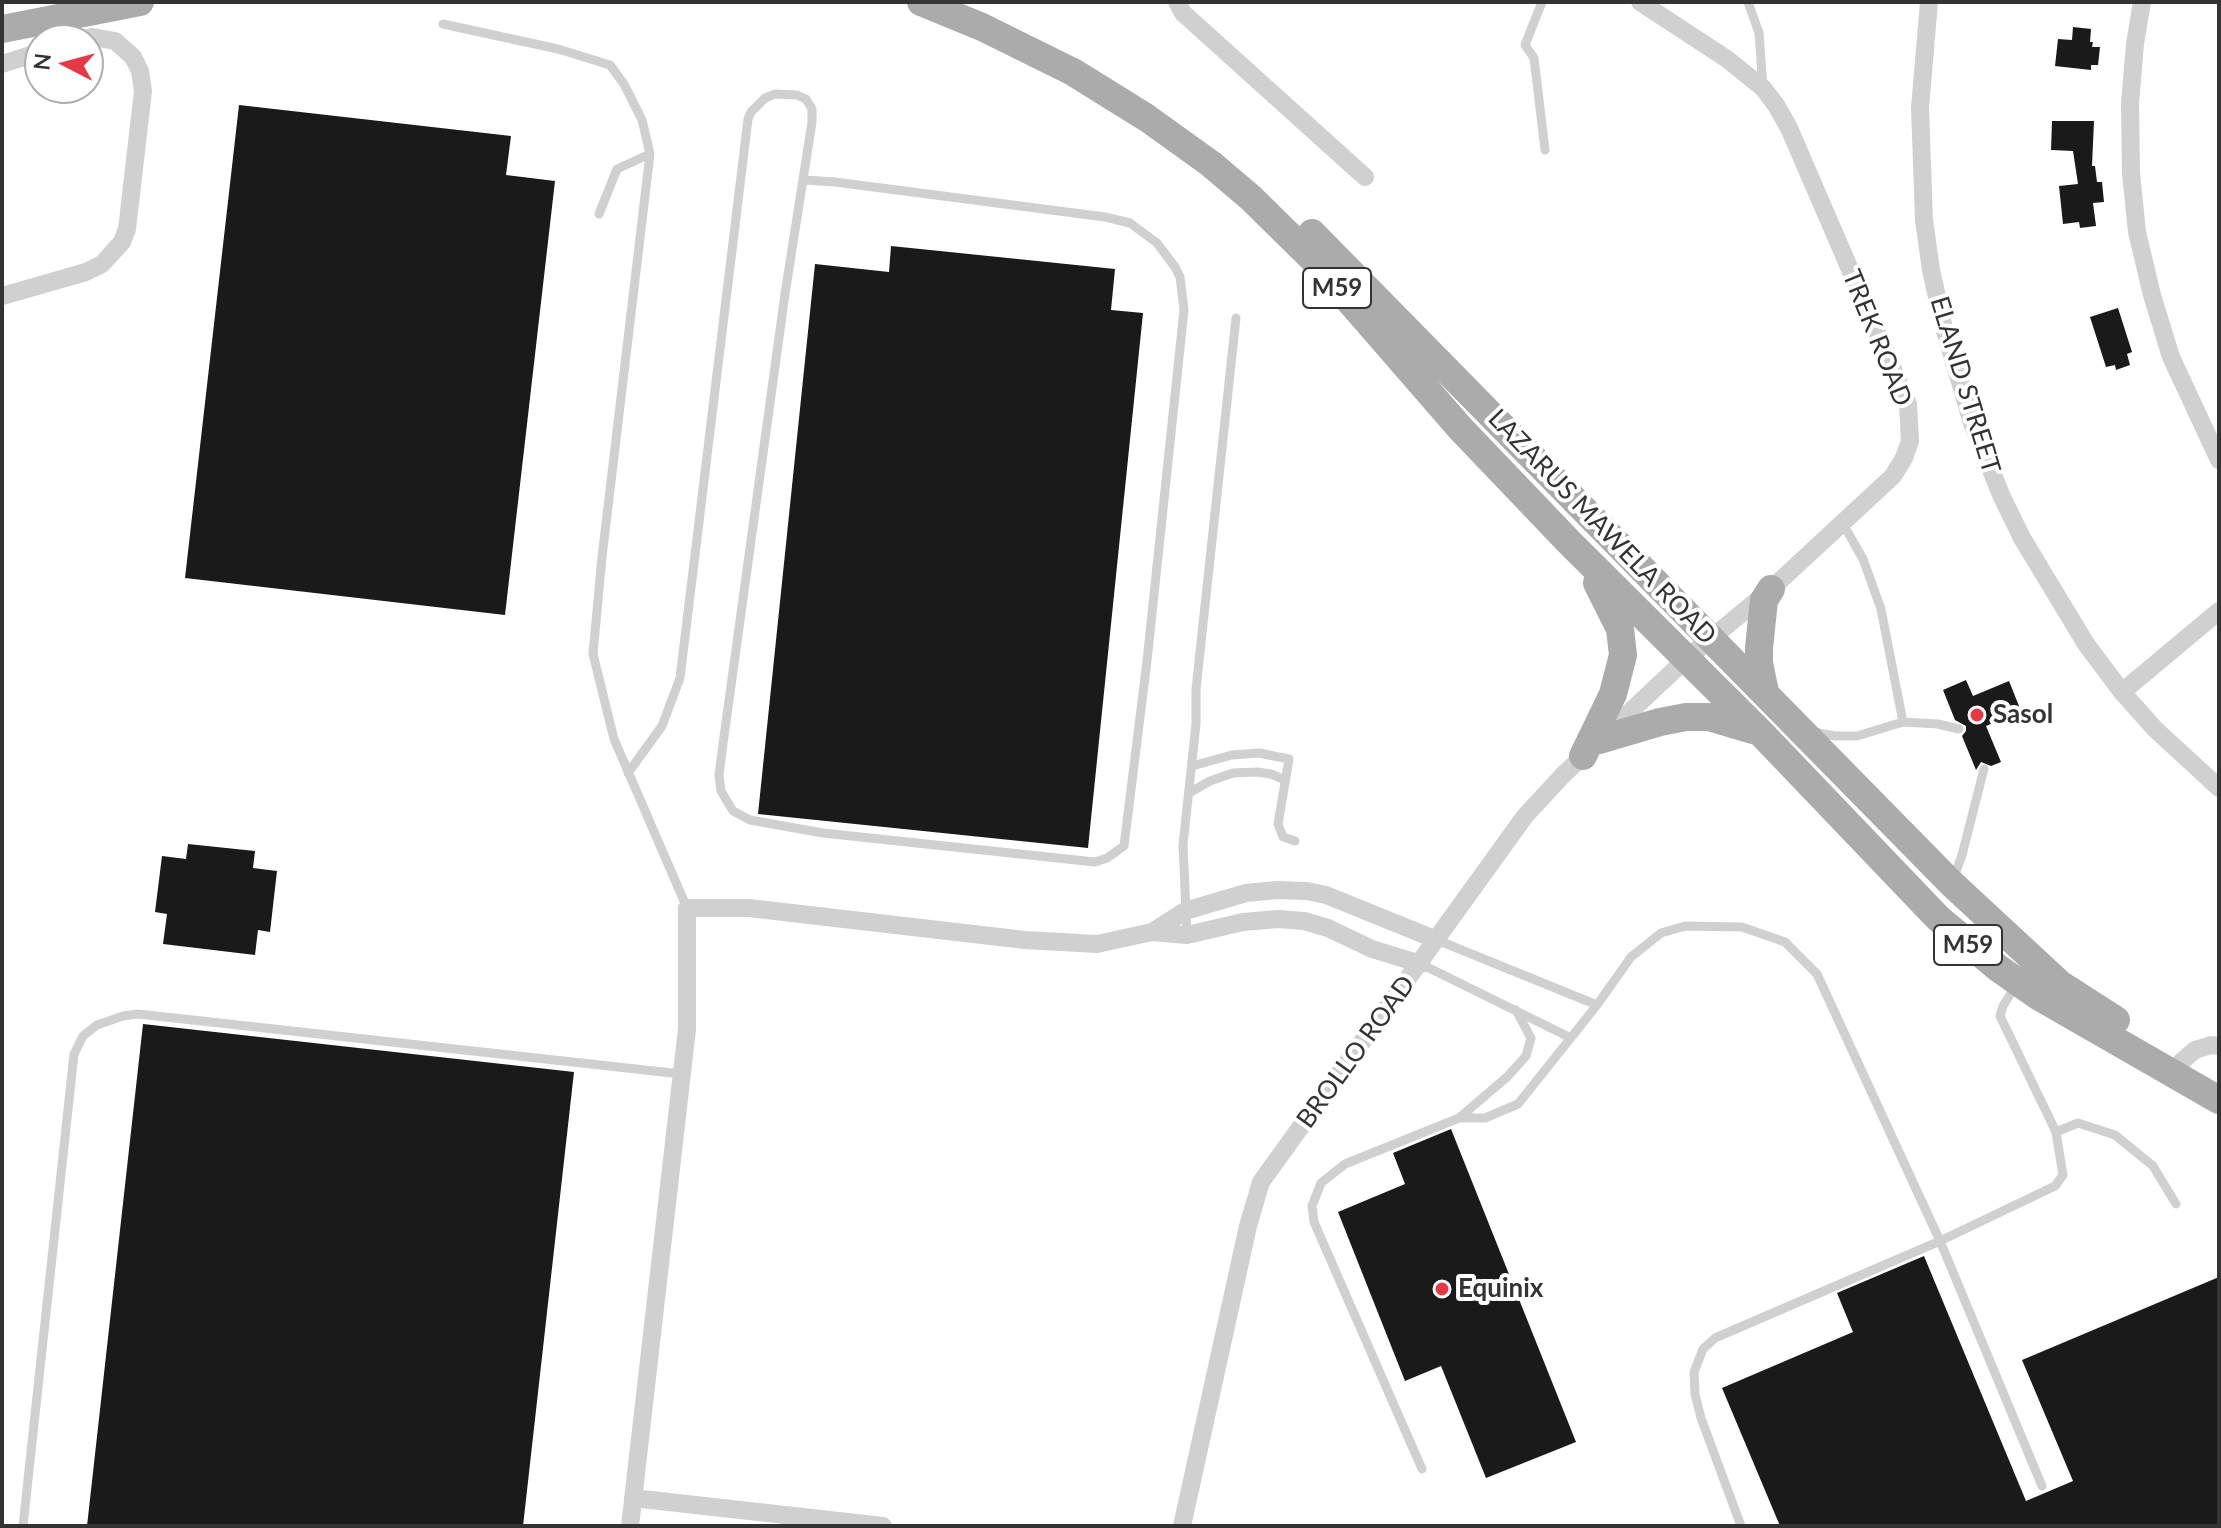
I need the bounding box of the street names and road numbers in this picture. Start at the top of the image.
street label: TREK ROAD [1836,265,1918,411]
road number: M59 [1303,268,1371,308]
street label: ELAND STREET [1923,293,2007,477]
street label: LAZARUS MAWELA ROAD [1482,403,1722,651]
road number: M59 [1934,925,2002,965]
street label: BROLLO ROAD [1290,970,1422,1134]

